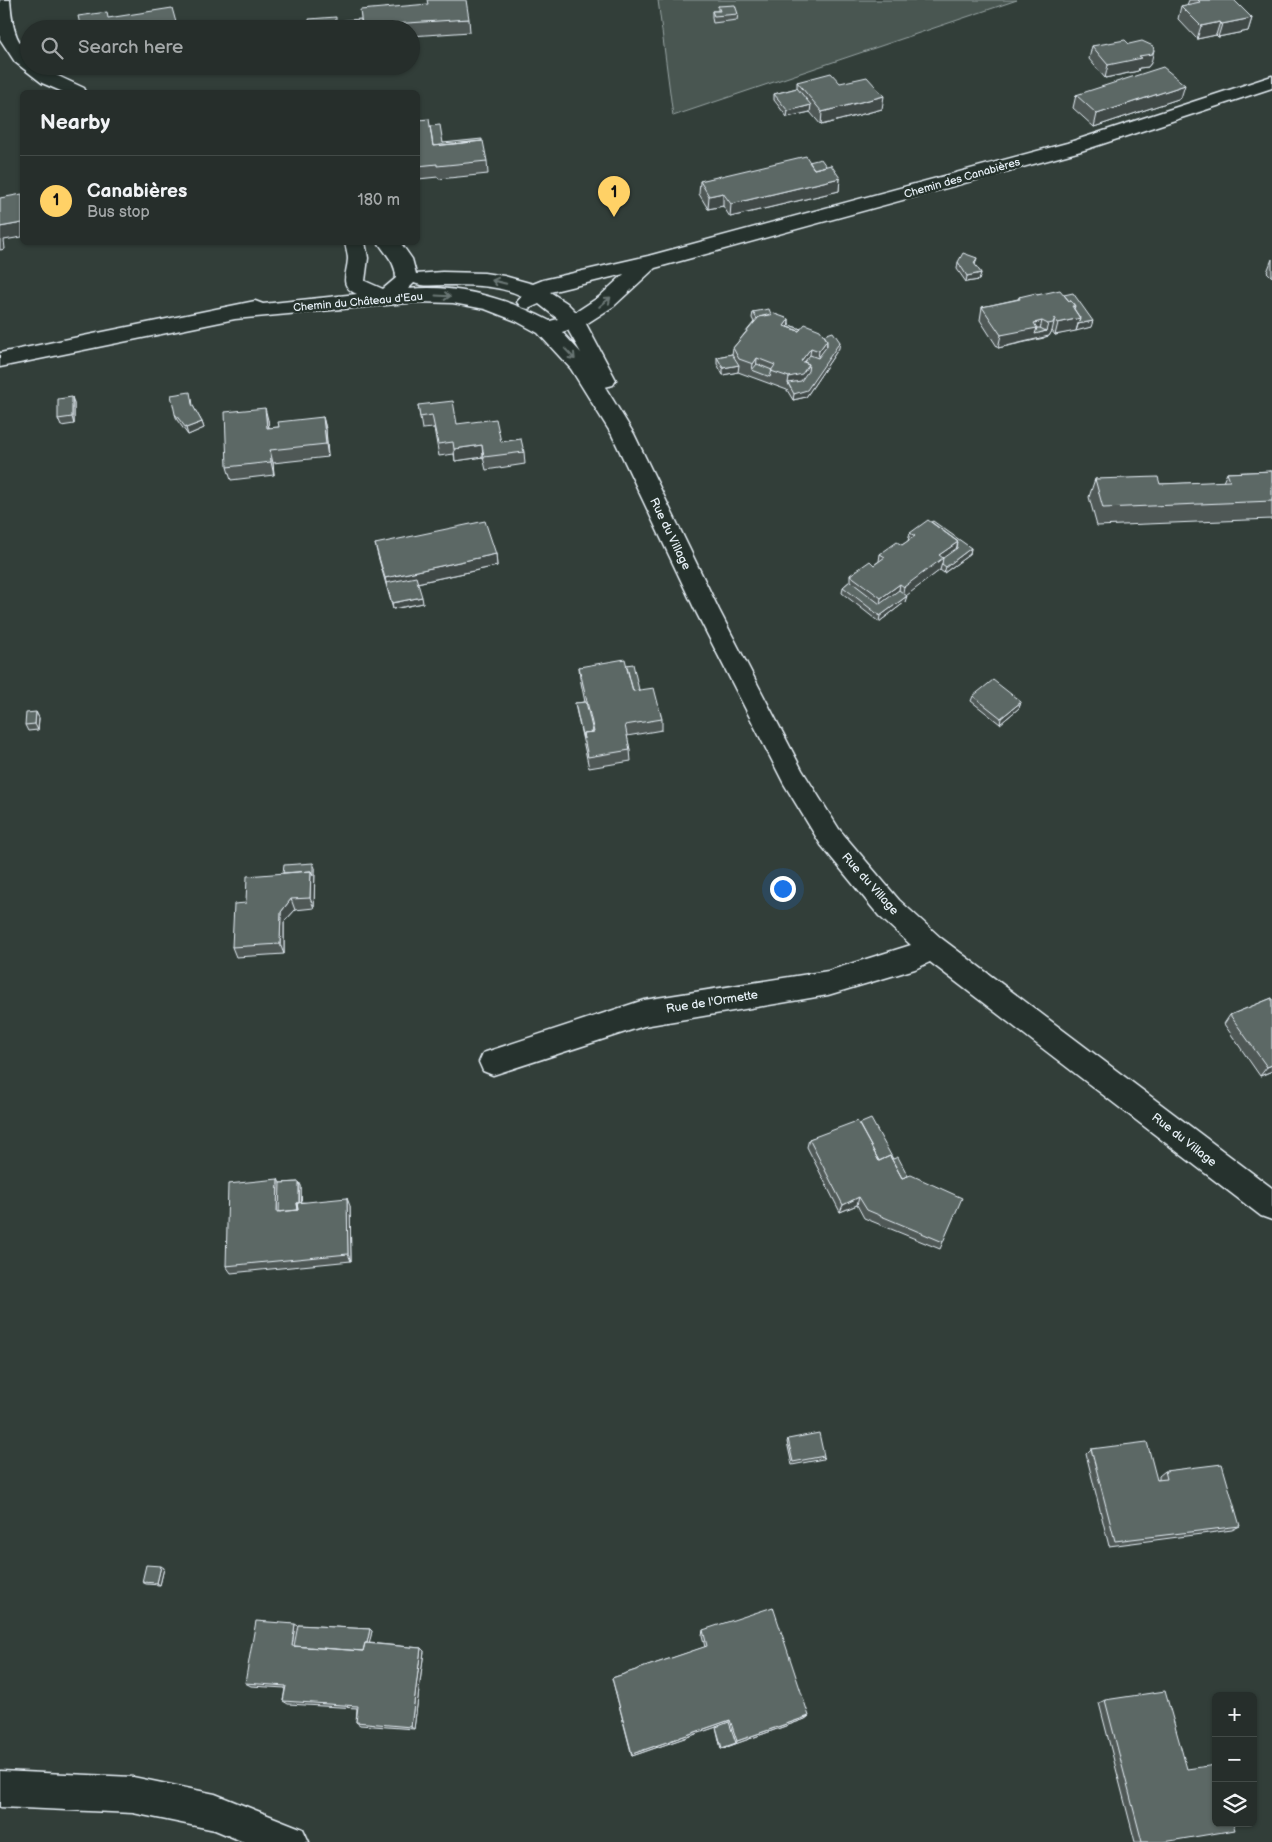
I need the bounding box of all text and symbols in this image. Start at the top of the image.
search box [20,20,420,75]
icon: search [38,34,66,62]
text: Search here [78,36,183,59]
text: Nearby [40,110,110,135]
street label: Chemin des Canabières [902,155,1022,201]
pin: 1 [598,176,630,217]
text: Canabières [87,180,187,203]
text: 1 [53,191,59,210]
text: 180 m [358,191,400,210]
text: Bus stop [87,203,150,222]
one-way arrow [492,277,508,286]
street label: Chemin du Château d'Eau [293,290,423,314]
one-way arrow [435,291,451,300]
one-way arrow [599,297,612,308]
one-way arrow [564,347,575,360]
street label: Rue du Village [646,495,694,573]
street label: Rue du Village [838,850,902,918]
your location [770,876,796,902]
street label: Rue de l'Ormette [665,987,759,1017]
street label: Rue du Village [1149,1110,1219,1170]
map controls [1212,1692,1257,1827]
button: + [1212,1692,1257,1737]
button: − [1212,1737,1257,1782]
button: layers [1212,1782,1257,1827]

